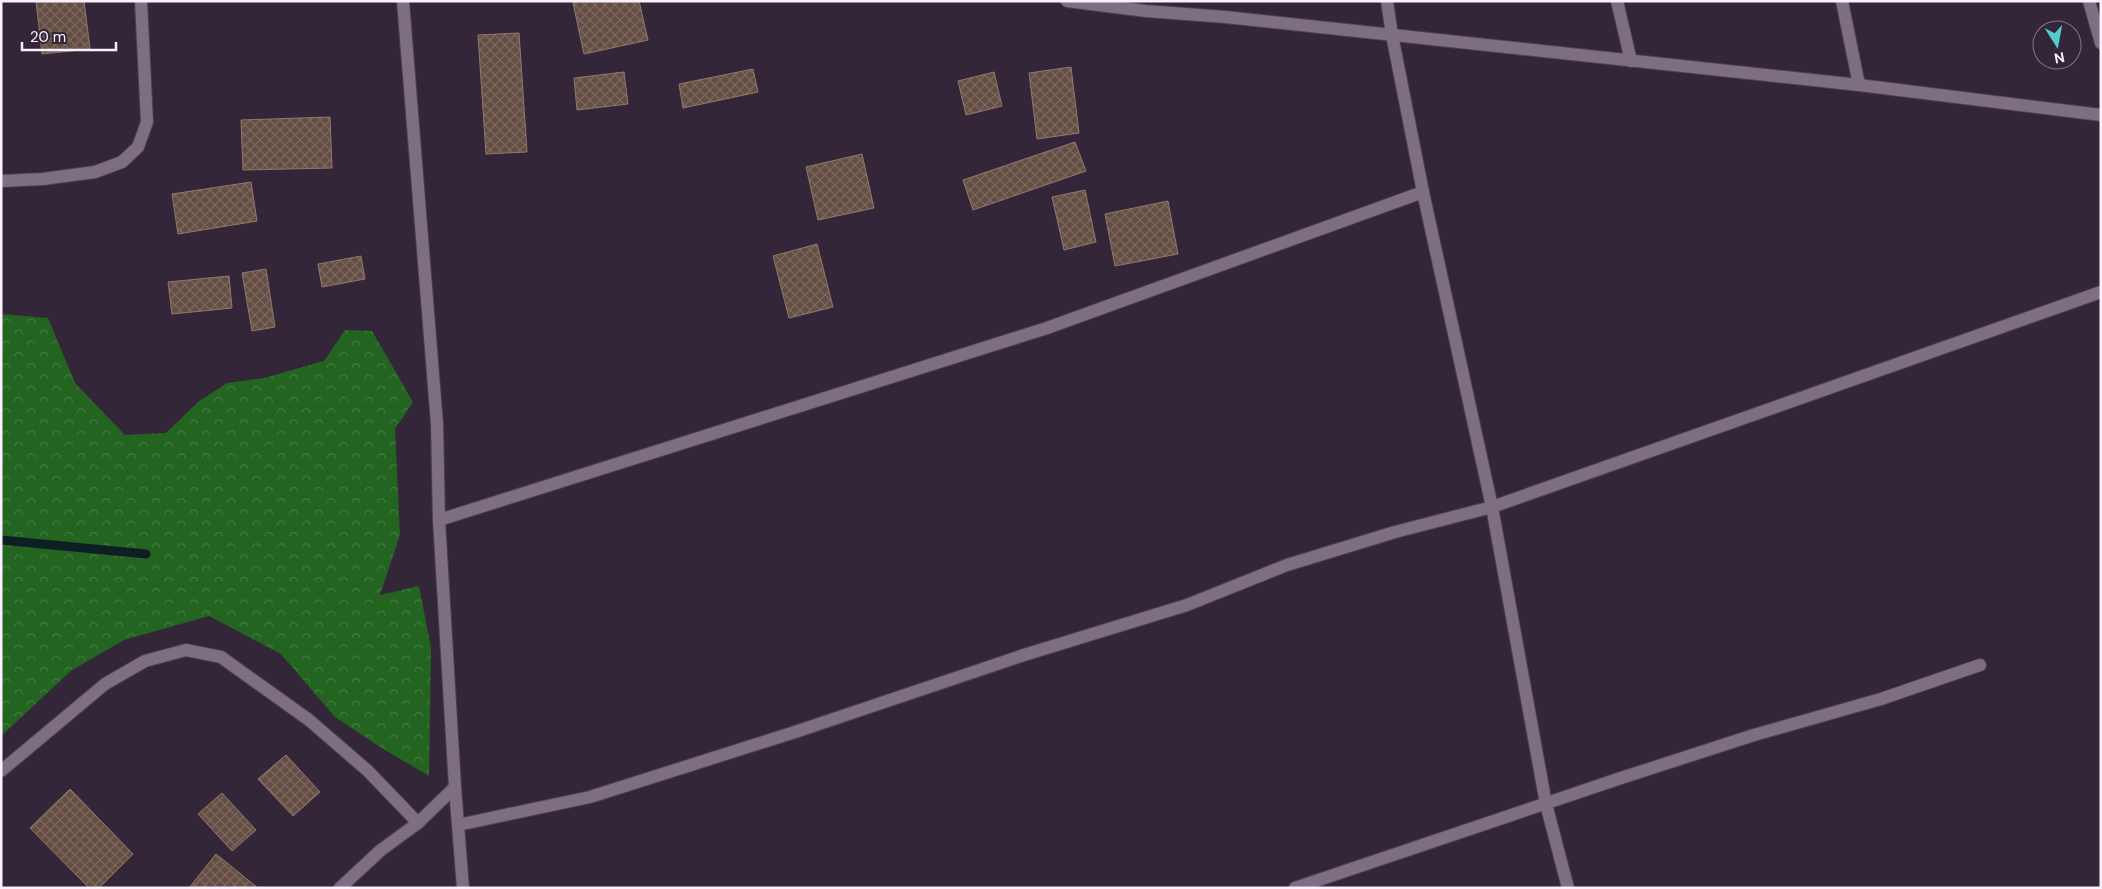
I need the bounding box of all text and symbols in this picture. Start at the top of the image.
scale bar [22,20,116,52]
north arrow [2032,20,2082,70]
text: 20 m [30,27,66,47]
text: N [2053,48,2066,68]

